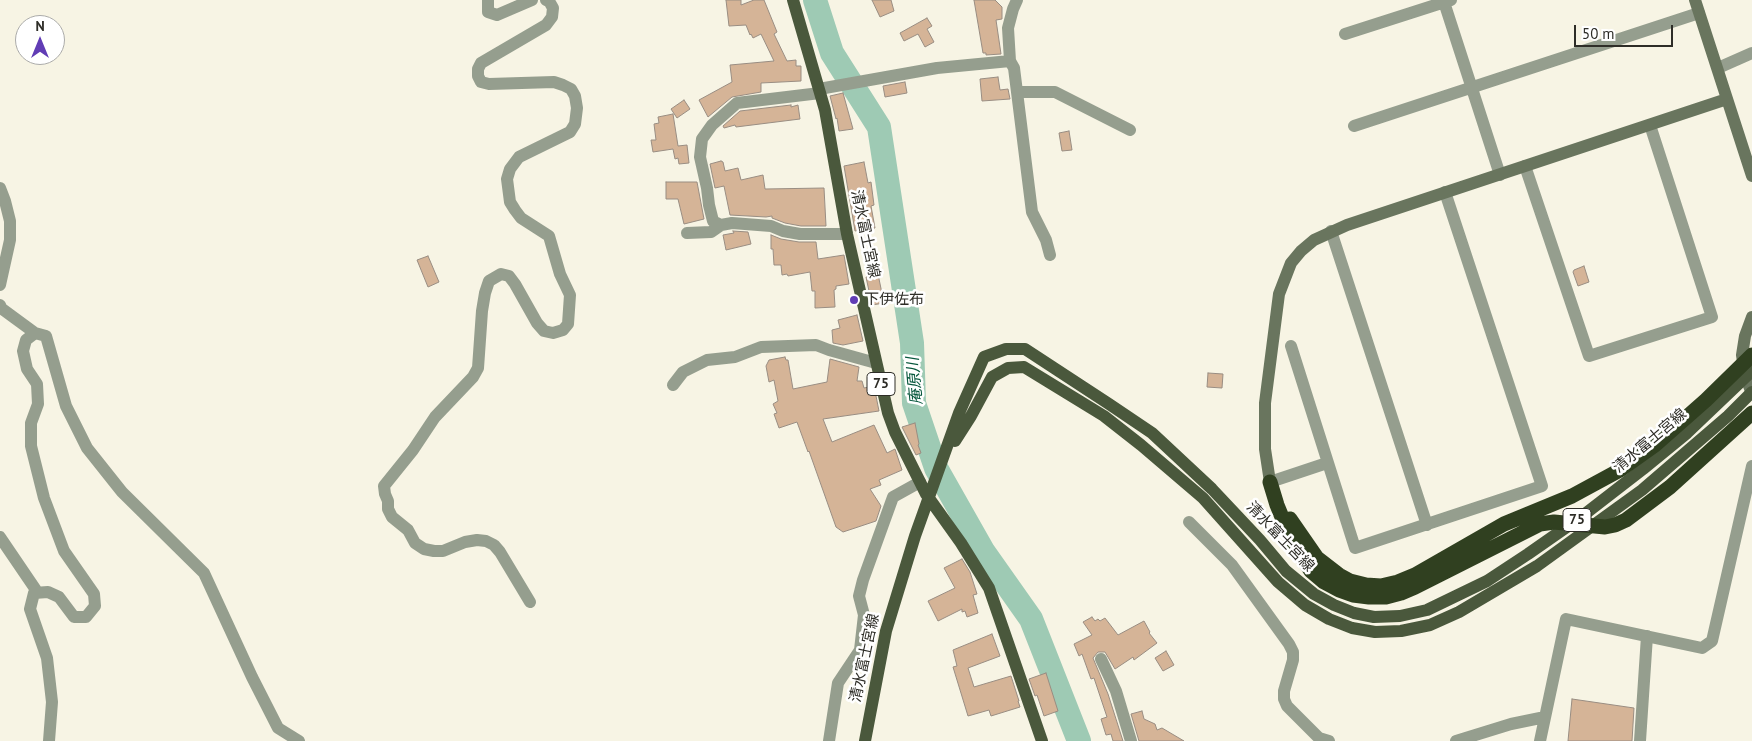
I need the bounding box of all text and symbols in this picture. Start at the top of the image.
north arrow [15,15,65,65]
scale bar [1577,15,1676,47]
text: N [35,17,45,35]
text: 50 m [1582,24,1615,43]
street label: 清水富士宮線 [847,188,883,280]
place label: 下伊佐布 [864,291,924,309]
marker: 下伊佐布 [848,294,860,306]
water label: 庵原川 [903,356,927,406]
road number: 75 [867,372,895,396]
street label: 清水富士宮線 [1610,405,1690,477]
street label: 清水富士宮線 [1242,498,1318,576]
road number: 75 [1563,508,1591,532]
street label: 清水富士宮線 [847,612,883,704]

